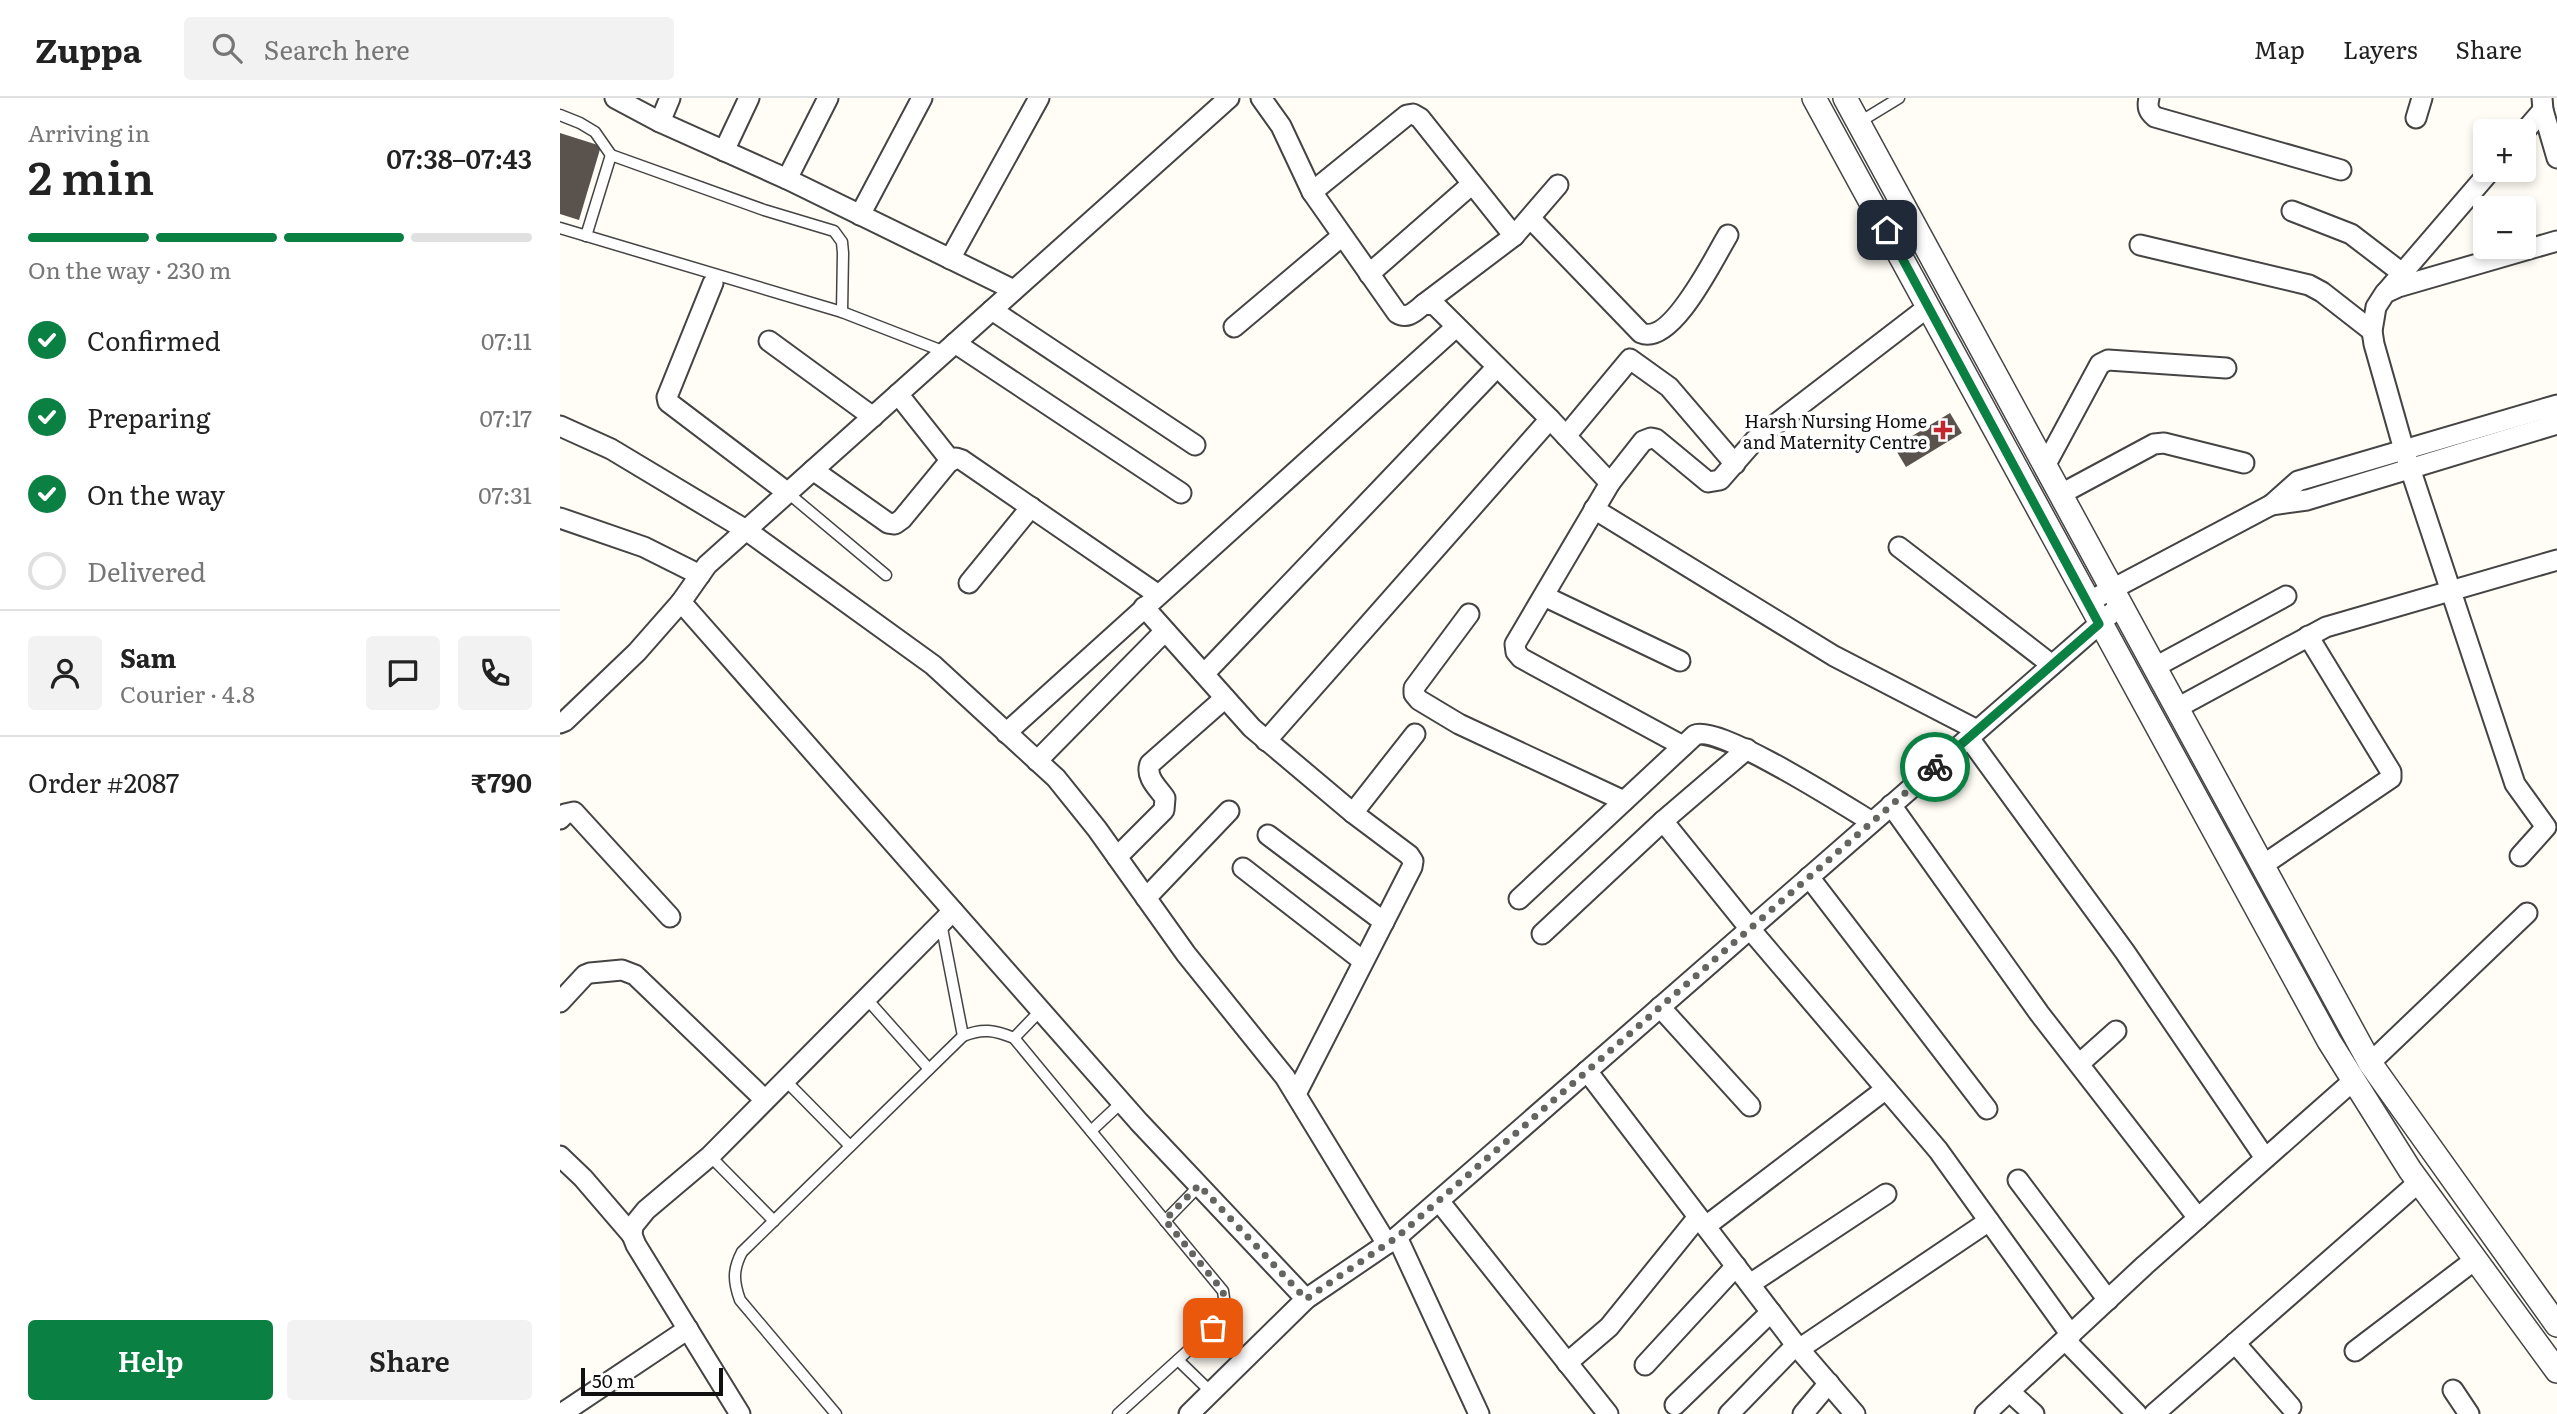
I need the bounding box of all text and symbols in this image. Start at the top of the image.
search box [184,17,674,80]
text: Zuppa [35,24,142,73]
icon: search [208,29,246,67]
text: Search here [264,29,410,68]
text: Map [2254,31,2305,66]
text: Layers [2343,31,2417,66]
text: Share [2455,31,2522,66]
text: Arriving in [28,115,150,149]
map controls [2473,119,2536,259]
button: + [2473,119,2536,182]
text: 07:38–07:43 [386,138,532,177]
text: 2 min [28,141,154,209]
button: − [2473,196,2536,259]
pin [1857,200,1917,260]
icon: home [1868,211,1906,249]
text: On the way · 230 m [28,252,231,286]
text: Confirmed [87,320,221,359]
icon: check [28,321,66,359]
text: 07:11 [481,323,532,357]
text: Preparing [87,397,210,436]
icon: check [28,398,66,436]
text: 07:17 [480,400,532,434]
place label: Harsh Nursing Home and Maternity Centre [1743,407,1927,455]
marker: Harsh Nursing Home and Maternity Centre [1933,420,1953,440]
text: On the way [87,474,225,513]
icon: check [28,475,66,513]
text: 07:31 [478,477,532,511]
text: Delivered [87,551,206,590]
button: person [28,636,102,710]
button: chat [366,636,440,710]
button: phone [458,636,532,710]
text: Sam [120,637,176,676]
text: Courier · 4.8 [120,676,255,710]
courier [1900,732,1970,802]
icon: bike [1916,748,1954,786]
text: Order #2087 [28,762,179,801]
text: ₹790 [471,762,532,801]
pin [1183,1298,1243,1358]
icon: bag [1194,1309,1232,1347]
button: Help [28,1320,273,1400]
button: Share [287,1320,532,1400]
scale bar [581,1365,723,1397]
text: 50 m [592,1366,635,1394]

